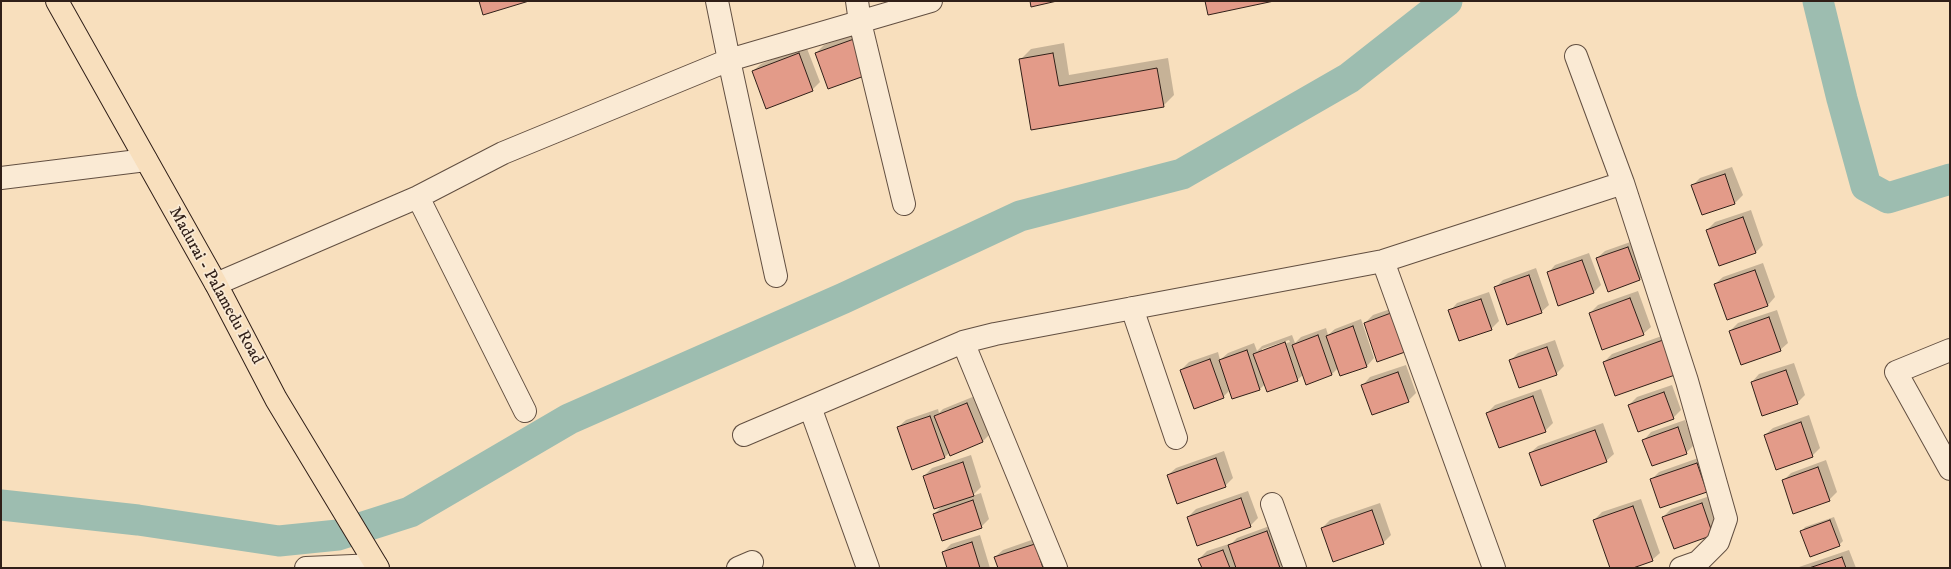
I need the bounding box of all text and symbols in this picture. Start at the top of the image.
street label: Madurai - Palamedu Road [163,204,267,368]

